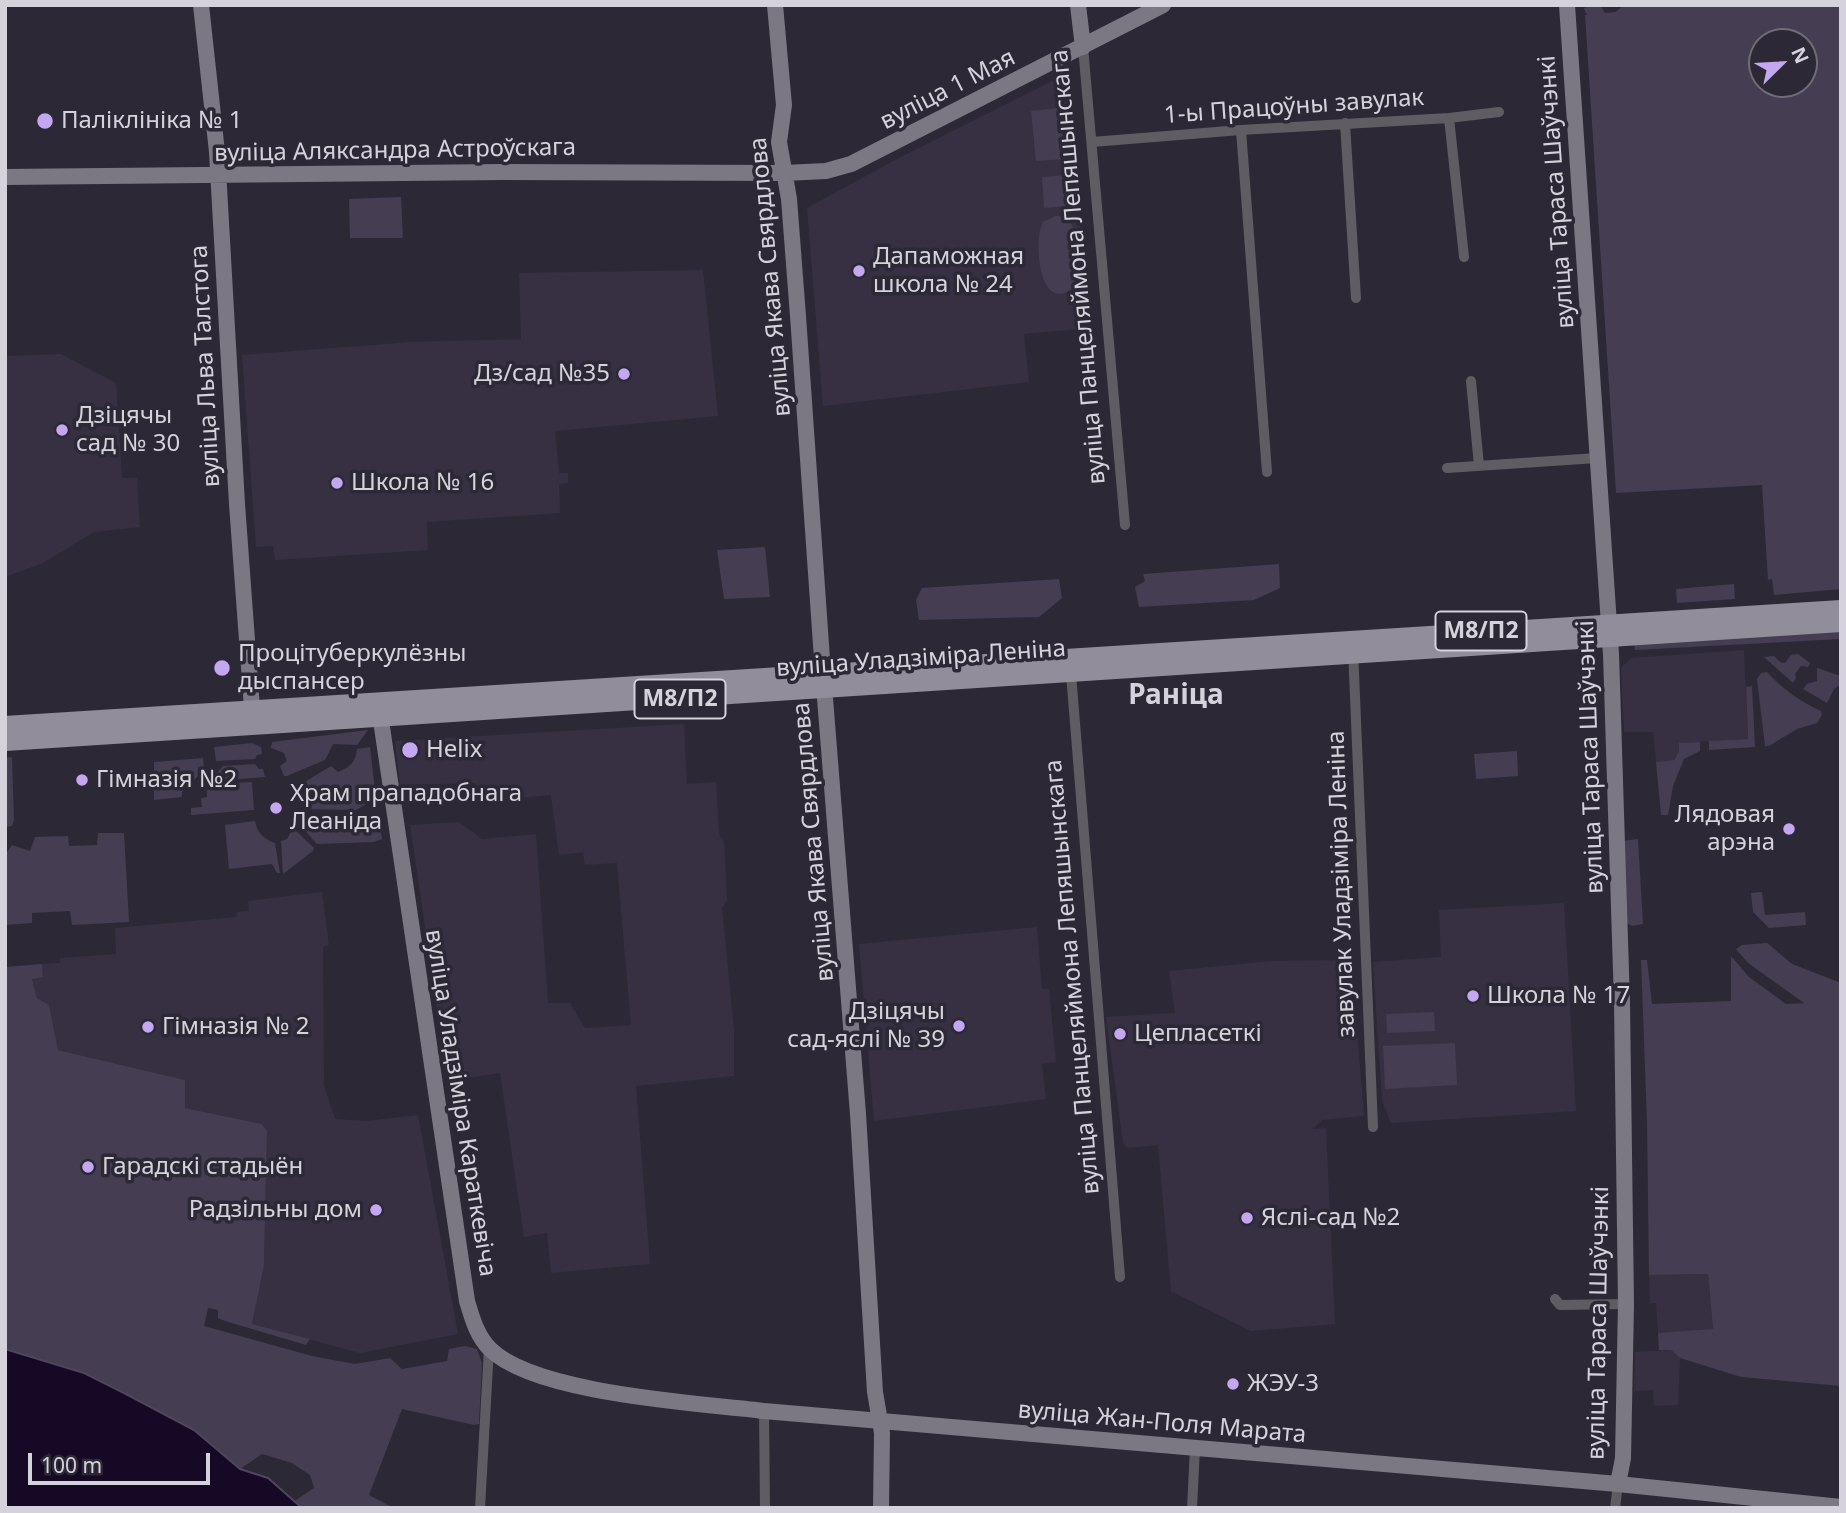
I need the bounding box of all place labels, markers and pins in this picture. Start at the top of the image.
place label: Паліклініка № 1 [61,107,242,135]
marker: Паліклініка № 1 [35,111,55,131]
place label: Дапаможная школа № 24 [873,243,1024,299]
marker: Дапаможная школа № 24 [851,263,867,279]
place label: Дз/сад №35 [474,360,610,388]
marker: Дз/сад №35 [616,366,632,382]
place label: Дзіцячы сад № 30 [76,402,180,458]
marker: Дзіцячы сад № 30 [54,422,70,438]
place label: Школа № 16 [351,469,494,497]
marker: Школа № 16 [329,475,345,491]
place label: Процітуберкулёзны дыспансер [238,640,467,696]
marker: Процітуберкулёзны дыспансер [212,658,232,678]
place label: Helix [426,736,482,764]
marker: Helix [400,740,420,760]
place label: Гімназія №2 [96,766,237,794]
marker: Гімназія №2 [74,772,90,788]
place label: Храм прападобнага Леаніда [290,780,522,836]
marker: Храм прападобнага Леаніда [268,800,284,816]
place label: Лядовая арэна [1675,801,1775,857]
marker: Лядовая арэна [1781,821,1797,837]
place label: Школа № 17 [1487,982,1630,1010]
marker: Школа № 17 [1465,988,1481,1004]
place label: Дзіцячы сад-яслі № 39 [787,998,945,1054]
place label: Гімназія № 2 [162,1013,309,1041]
marker: Дзіцячы сад-яслі № 39 [951,1018,967,1034]
marker: Гімназія № 2 [140,1019,156,1035]
place label: Цепласеткі [1134,1020,1262,1048]
marker: Цепласеткі [1112,1026,1128,1042]
place label: Гарадскі стадыён [102,1153,303,1181]
marker: Гарадскі стадыён [80,1159,96,1175]
place label: Радзільны дом [189,1196,362,1224]
marker: Радзільны дом [368,1202,384,1218]
place label: Яслі-сад №2 [1261,1204,1400,1232]
marker: Яслі-сад №2 [1239,1210,1255,1226]
place label: ЖЭУ-3 [1247,1370,1319,1398]
marker: ЖЭУ-3 [1225,1376,1241,1392]

